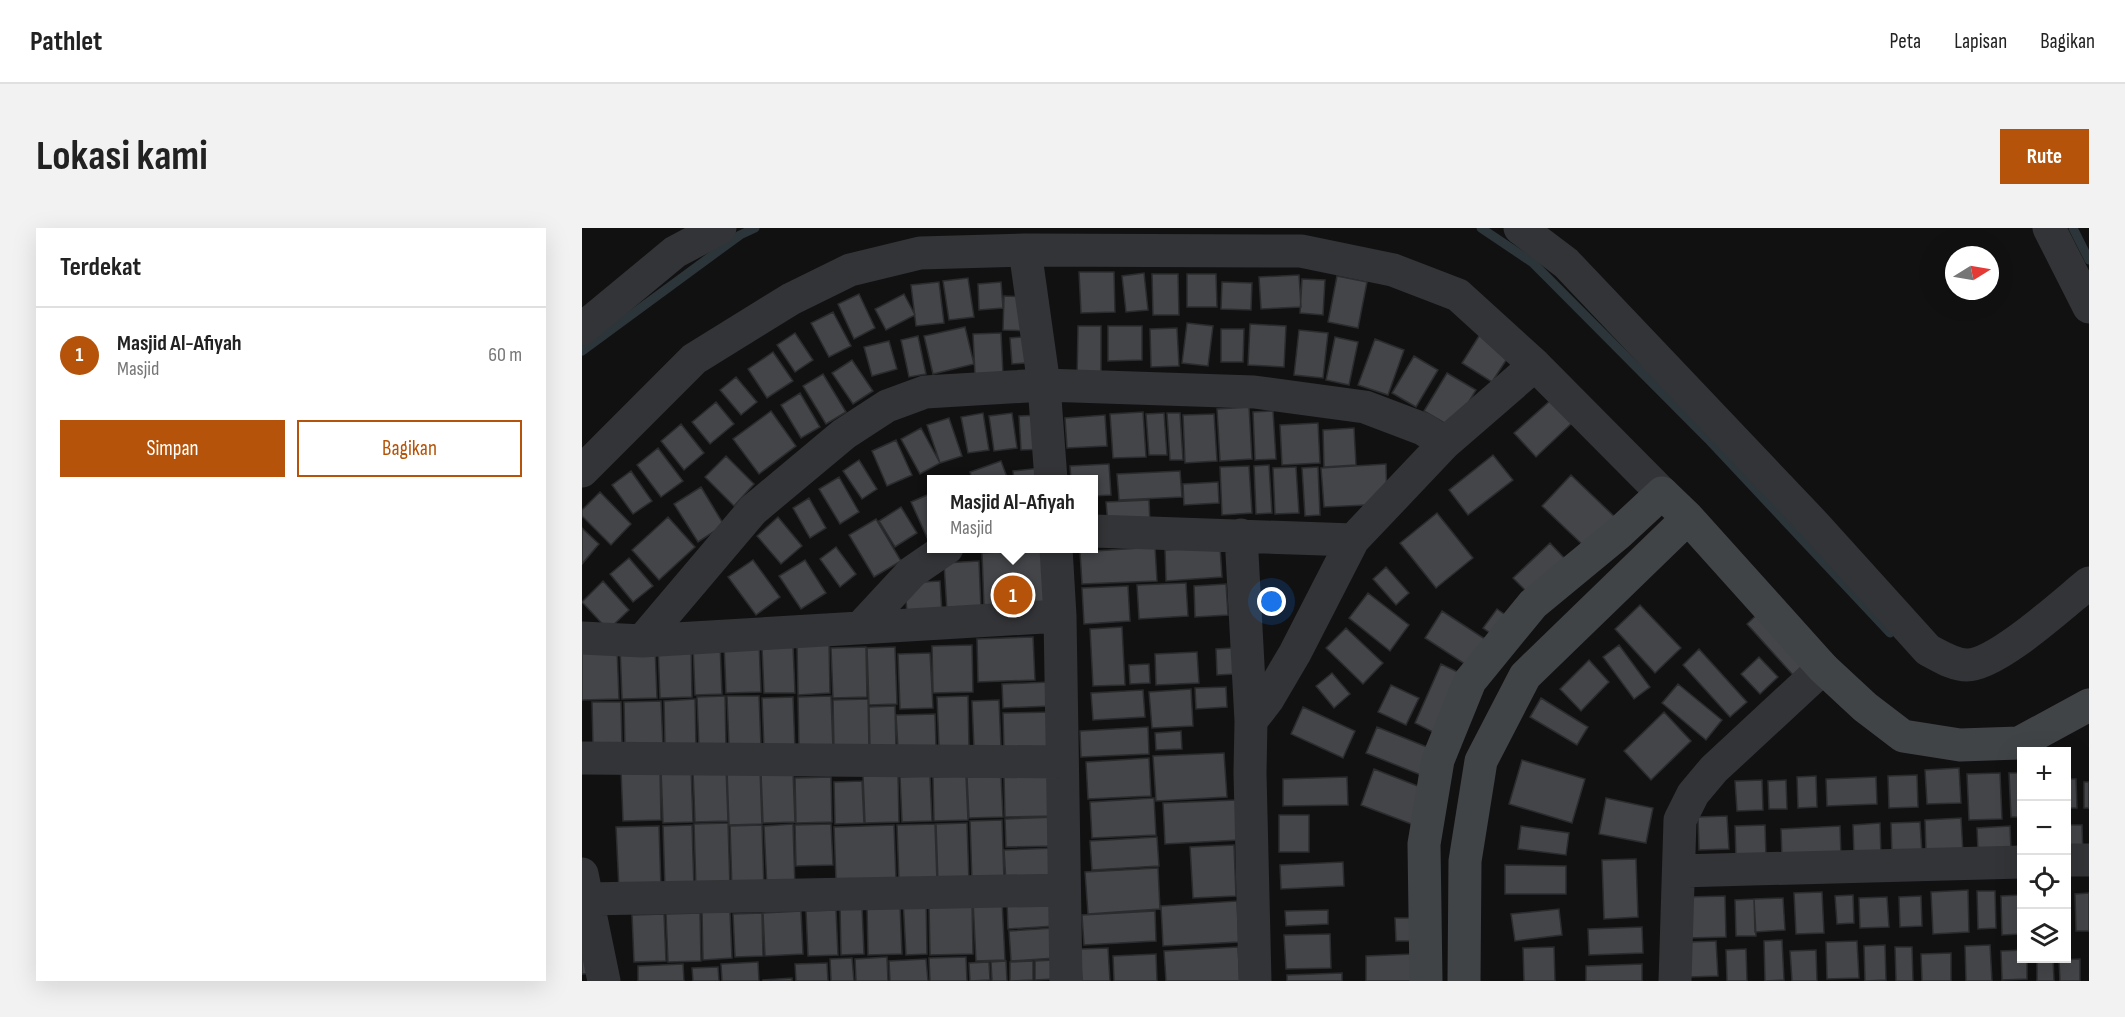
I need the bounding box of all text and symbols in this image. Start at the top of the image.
text: Pathlet [30,25,102,58]
text: Peta [1890,29,1921,54]
text: Lapisan [1954,29,2007,54]
text: Bagikan [2040,29,2095,54]
button: Rute [2000,129,2089,184]
text: Lokasi kami [36,131,208,182]
north arrow [1945,246,1999,300]
text: Terdekat [60,252,141,283]
text: Masjid Al-Afiyah [117,330,242,357]
text: 1 [76,343,83,367]
text: 60 m [488,343,522,367]
text: Masjid [117,357,159,381]
button: Simpan [60,420,285,477]
button: Bagikan [297,420,522,477]
popup [927,475,1098,553]
text: Masjid Al-Afiyah [950,489,1075,516]
text: Masjid [950,516,993,540]
pin: 1 [994,572,1032,617]
your location [1257,587,1286,616]
map controls [2017,747,2071,963]
button: + [2017,747,2071,801]
button: − [2017,801,2071,855]
button: locate [2017,855,2071,909]
button: layers [2017,909,2071,963]

